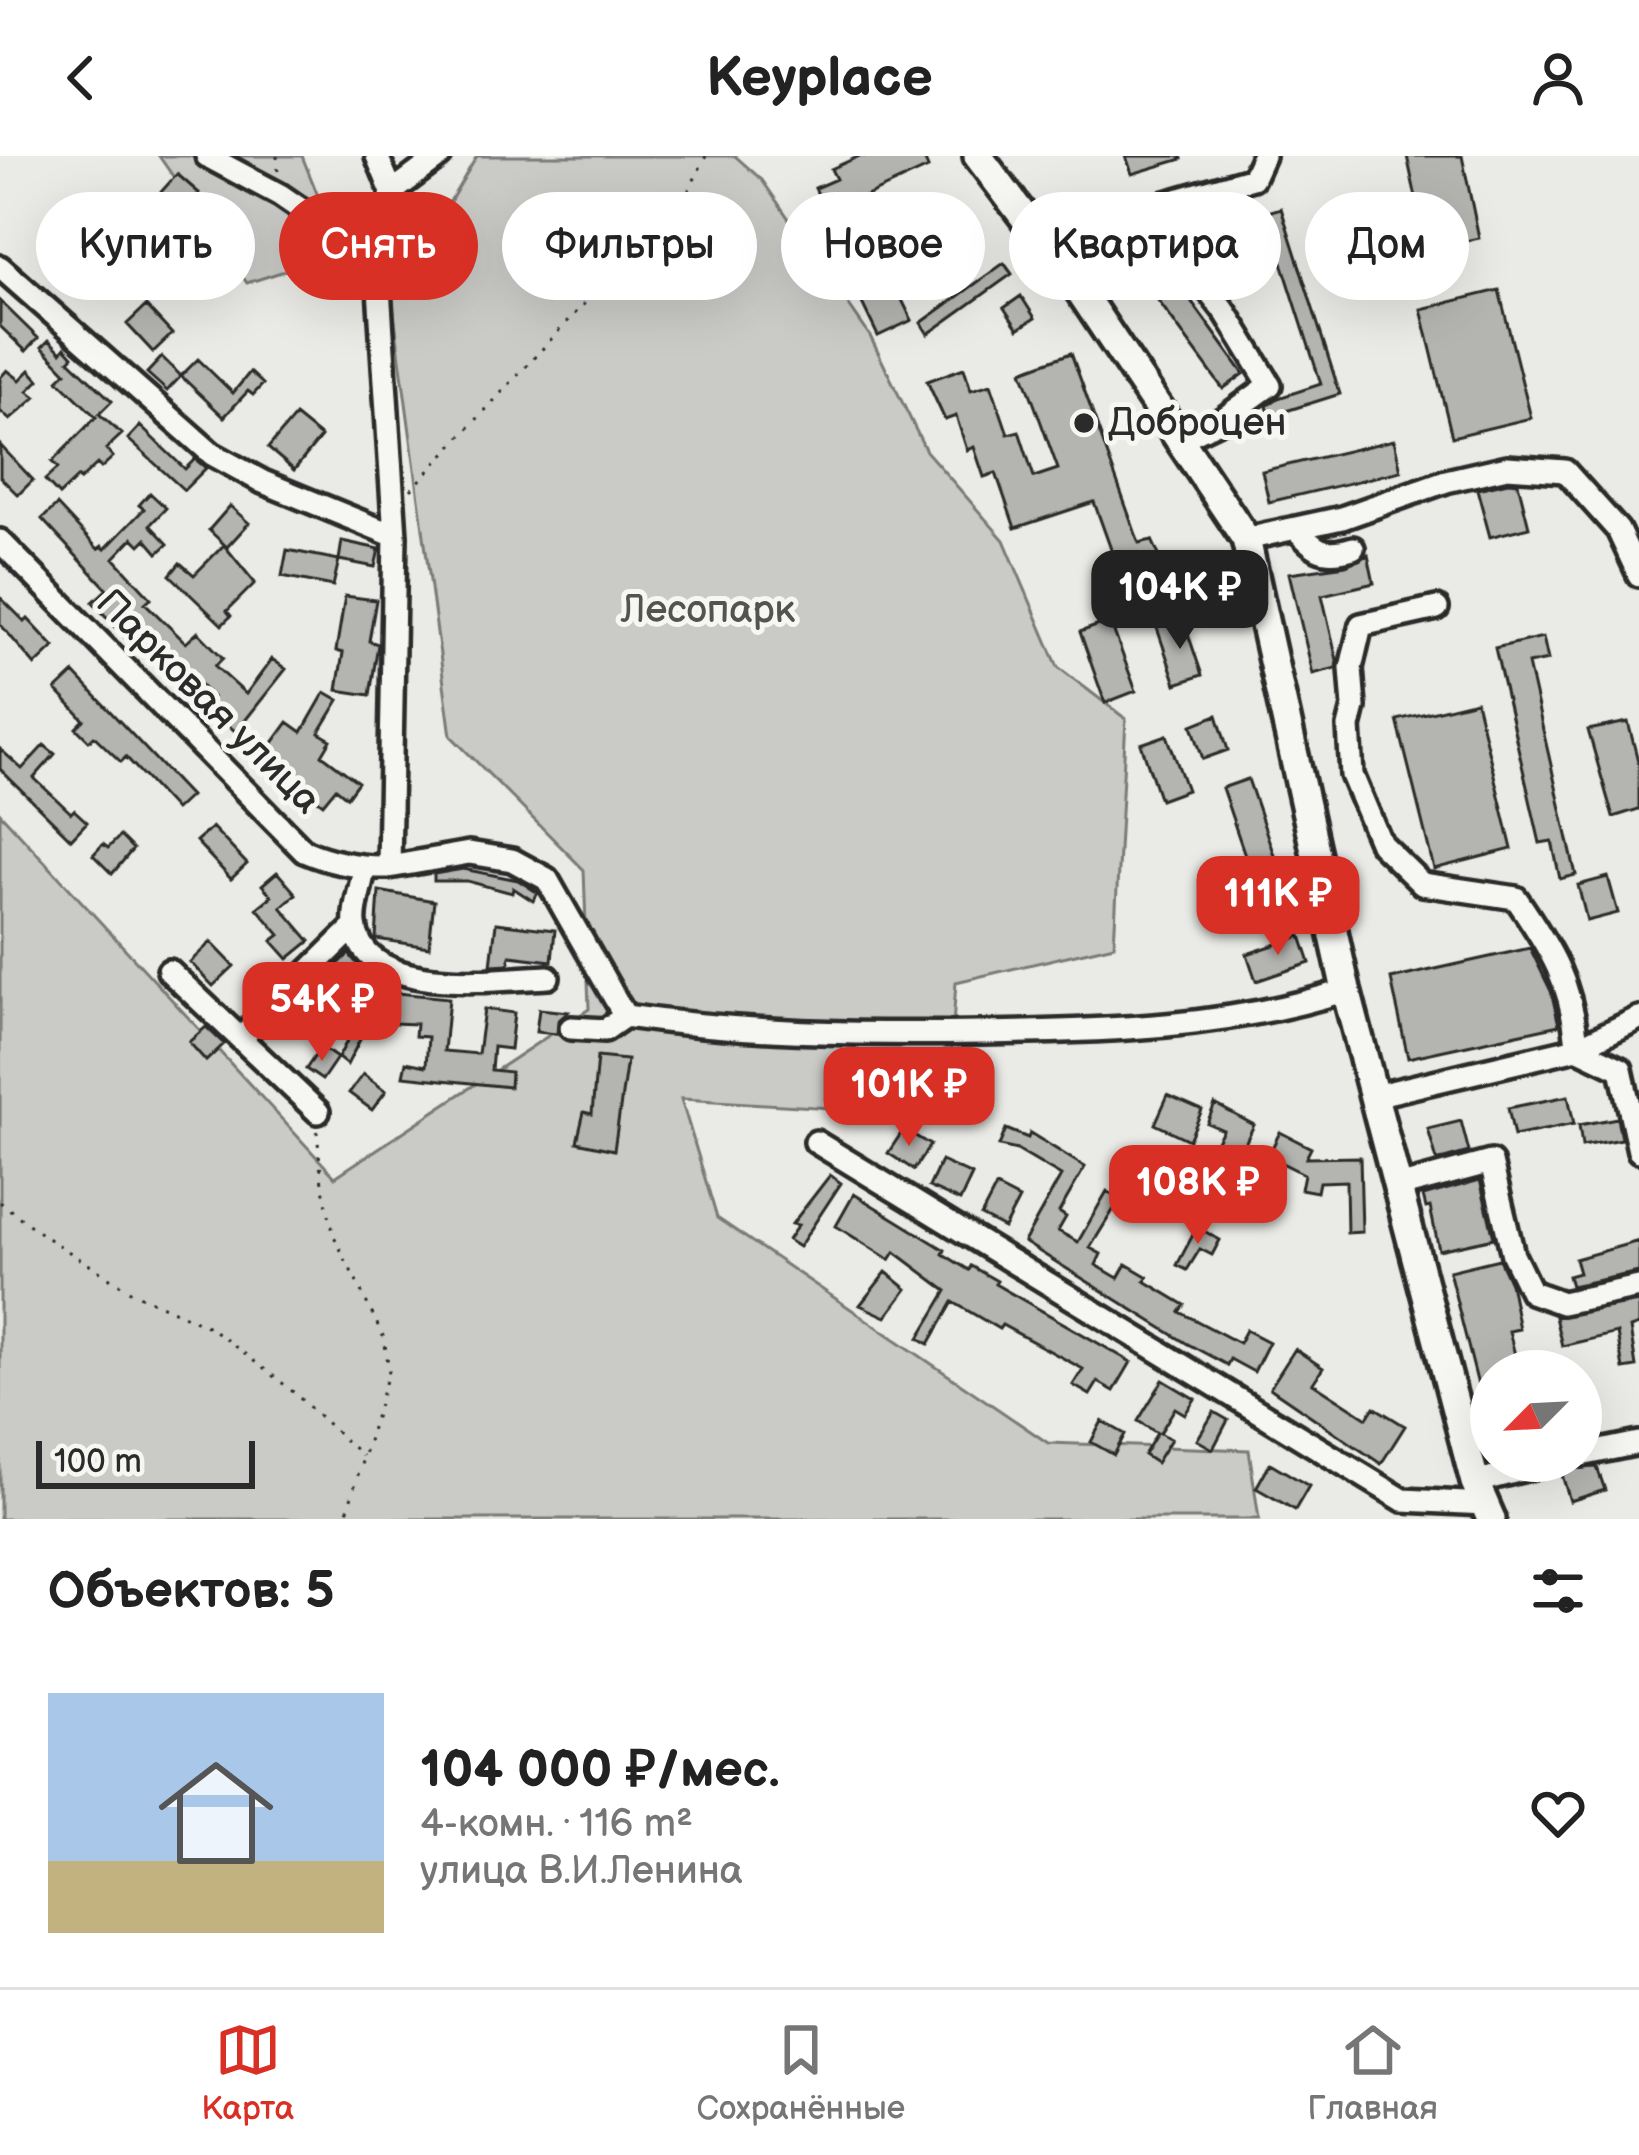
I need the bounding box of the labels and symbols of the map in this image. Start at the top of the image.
place label: Доброцен [1108,400,1286,447]
marker: Доброцен [1071,410,1097,436]
pin: 104K ₽ [1082,550,1278,652]
street label: Парковая улица [86,580,330,824]
park label: Лесопарк [620,587,795,634]
pin: 111K ₽ [1180,856,1376,958]
pin: 54K ₽ [238,962,406,1064]
pin: 101K ₽ [811,1047,1007,1149]
pin: 108K ₽ [1100,1145,1296,1247]
north arrow [1470,1350,1602,1482]
scale bar [36,1435,255,1488]

